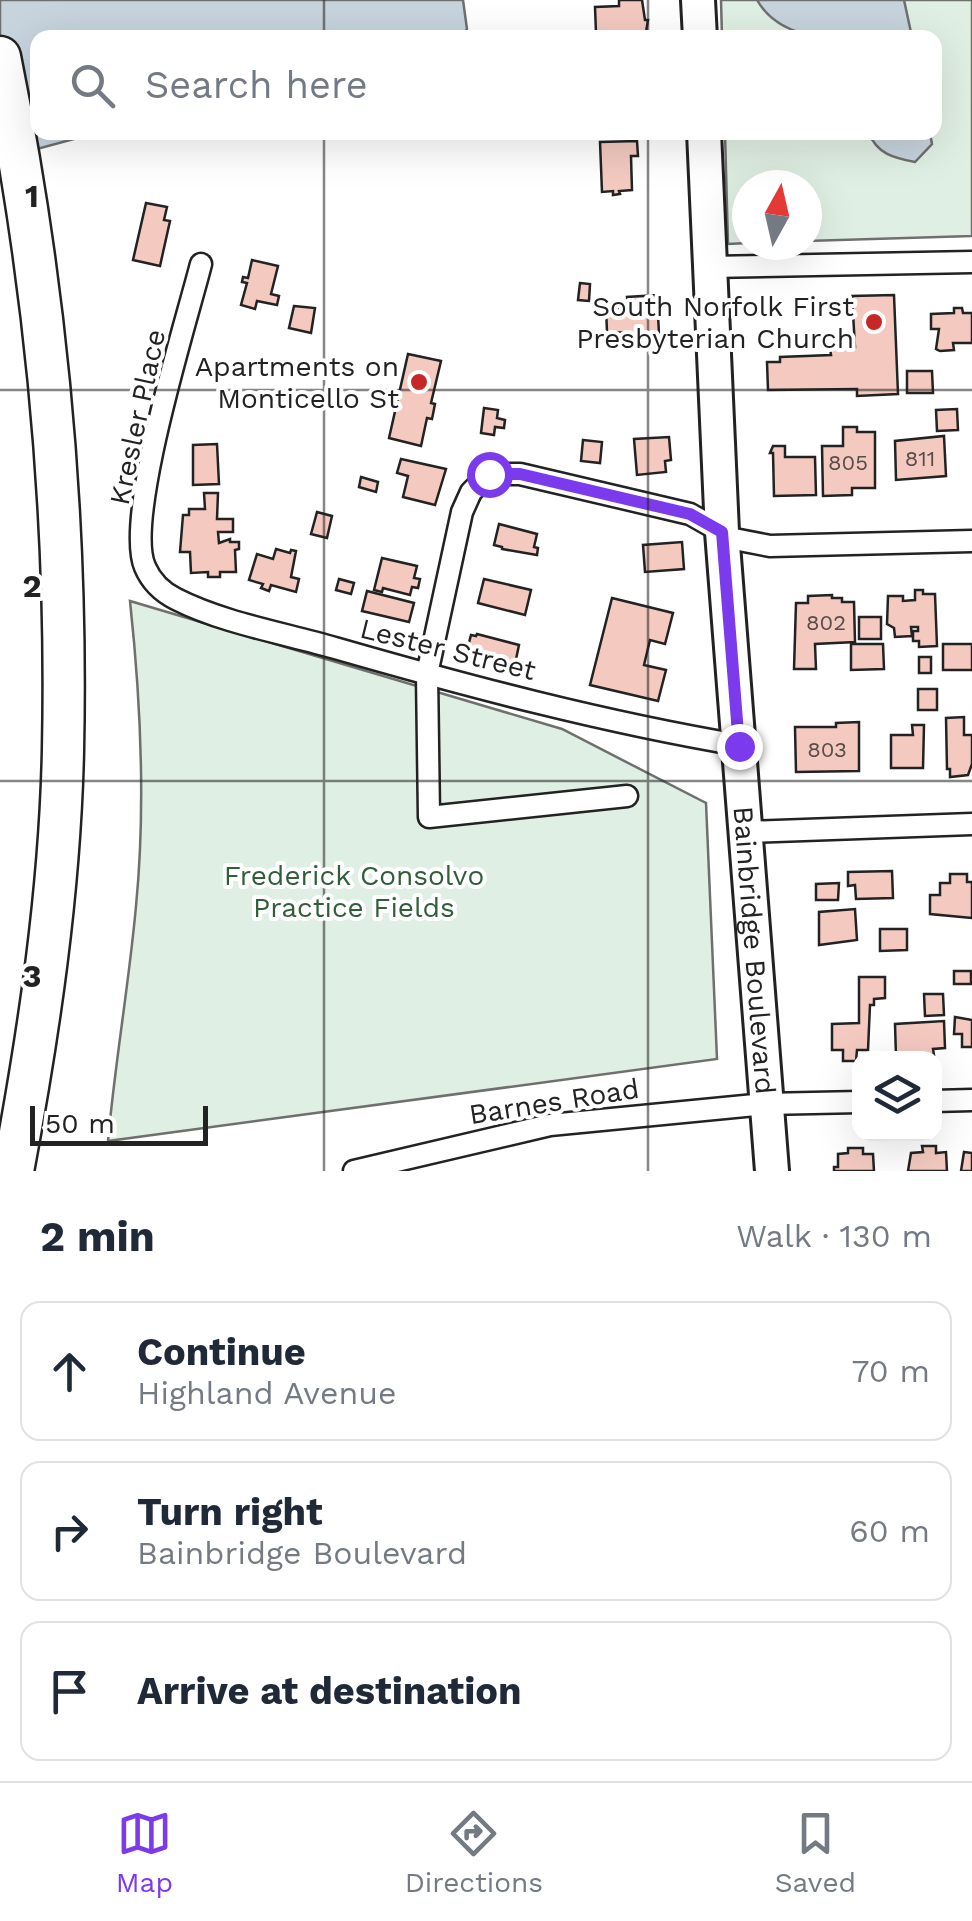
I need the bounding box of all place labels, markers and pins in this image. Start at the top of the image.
place label: South Norfolk First Presbyterian Church [576,290,854,355]
marker: South Norfolk First Presbyterian Church [863,311,885,333]
place label: Apartments on Monticello St [195,350,399,415]
marker: Apartments on Monticello St [408,371,430,393]

